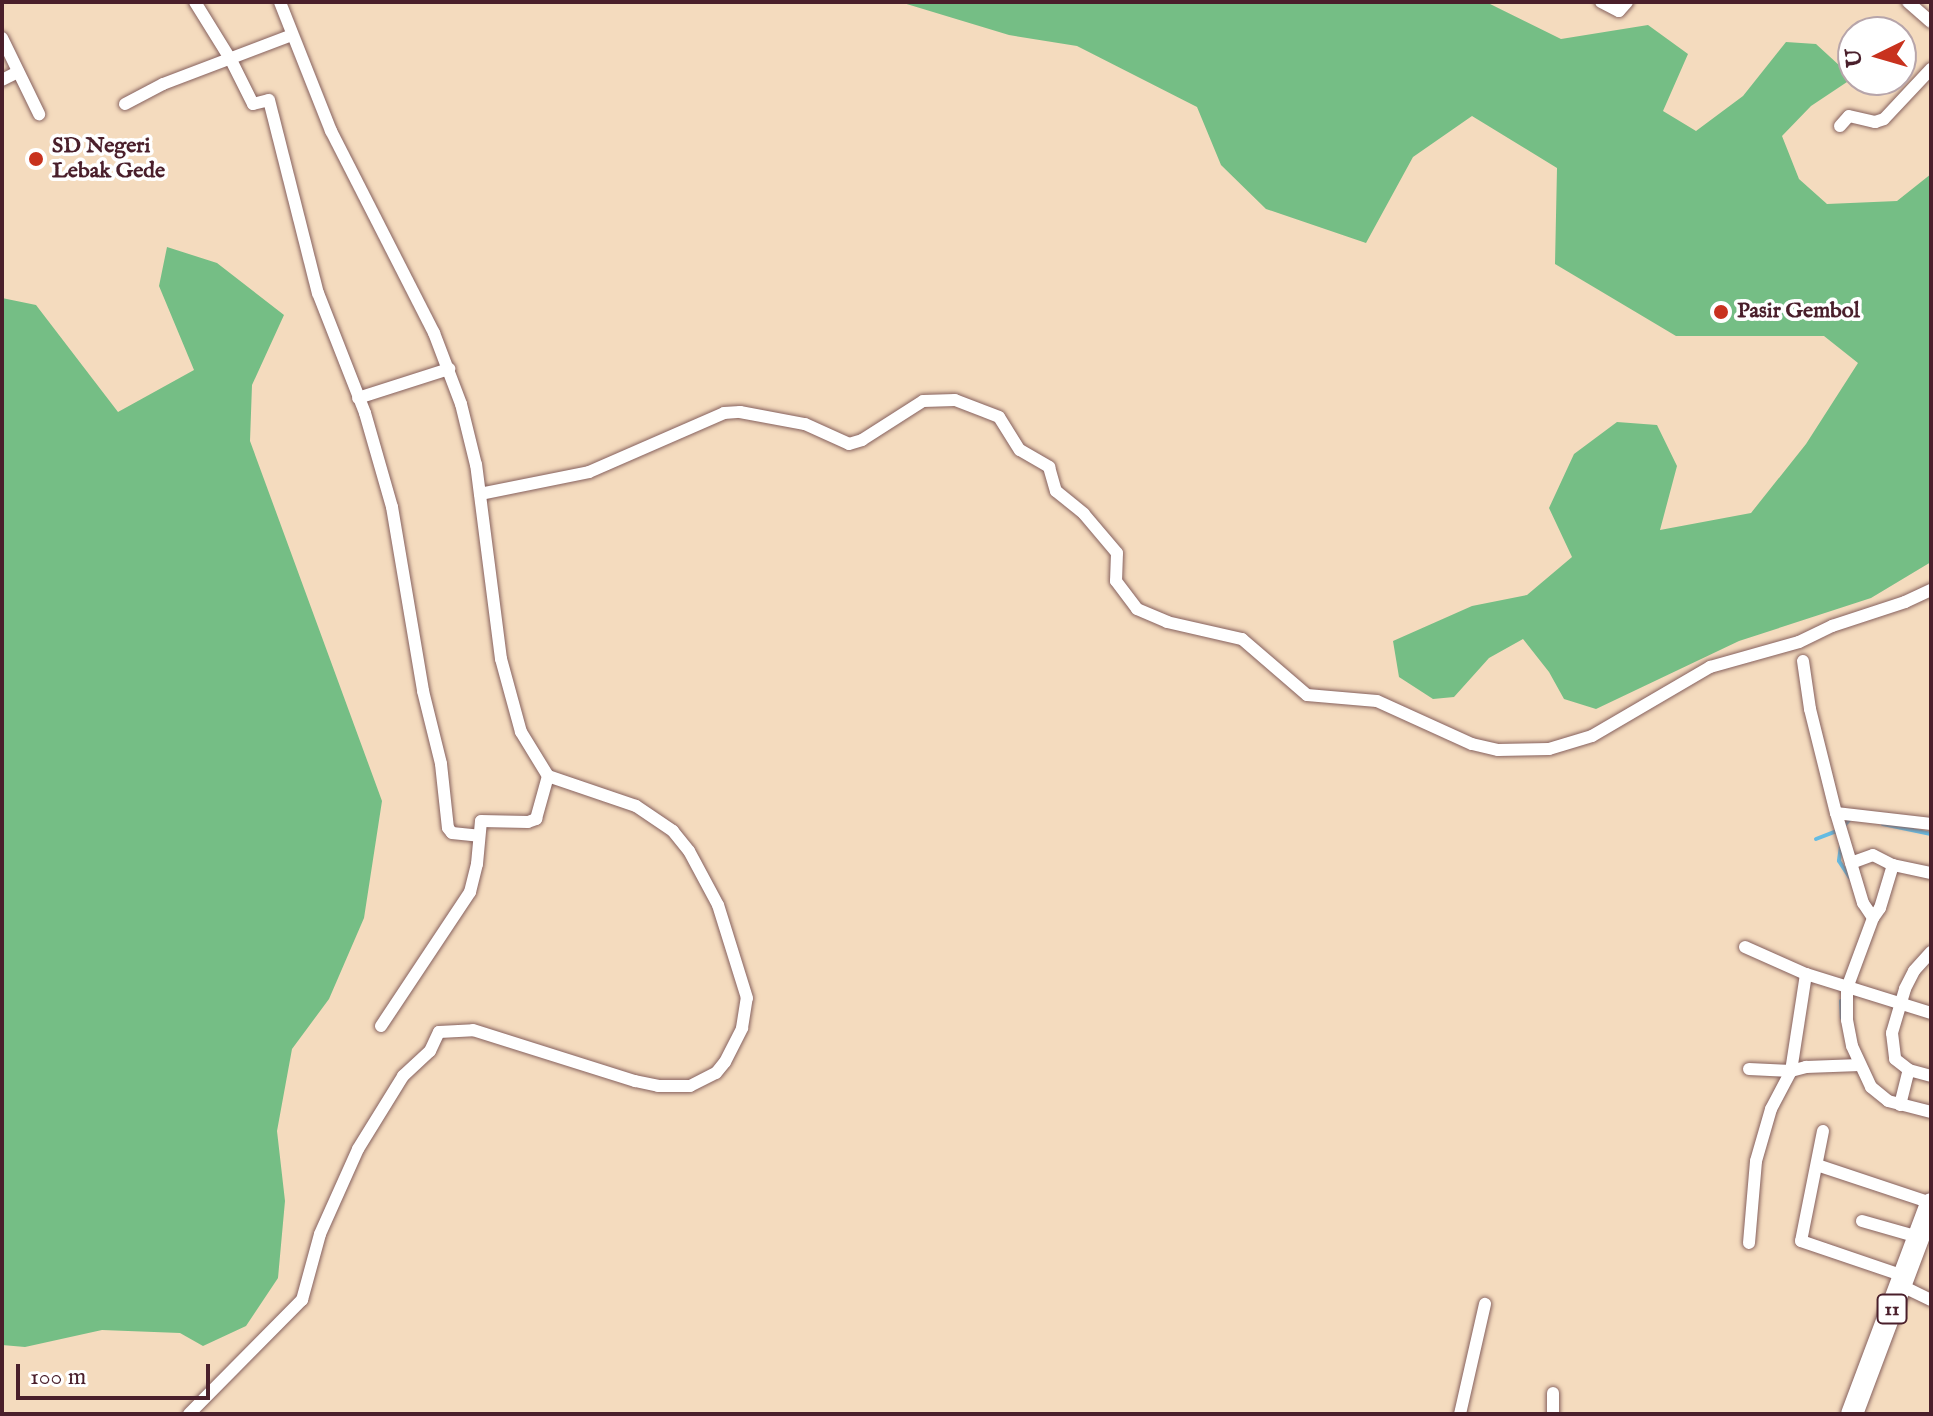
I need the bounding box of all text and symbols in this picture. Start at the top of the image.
north arrow [1837,16,1917,96]
text: U [1840,47,1870,68]
place label: SD Negeri Lebak Gede [52,133,165,184]
marker: SD Negeri Lebak Gede [27,150,45,168]
place label: Pasir Gembol [1737,299,1860,325]
marker: Pasir Gembol [1712,303,1730,321]
road number: 11 [1876,1293,1908,1325]
scale bar [20,1348,214,1398]
text: 100 m [30,1362,86,1393]

